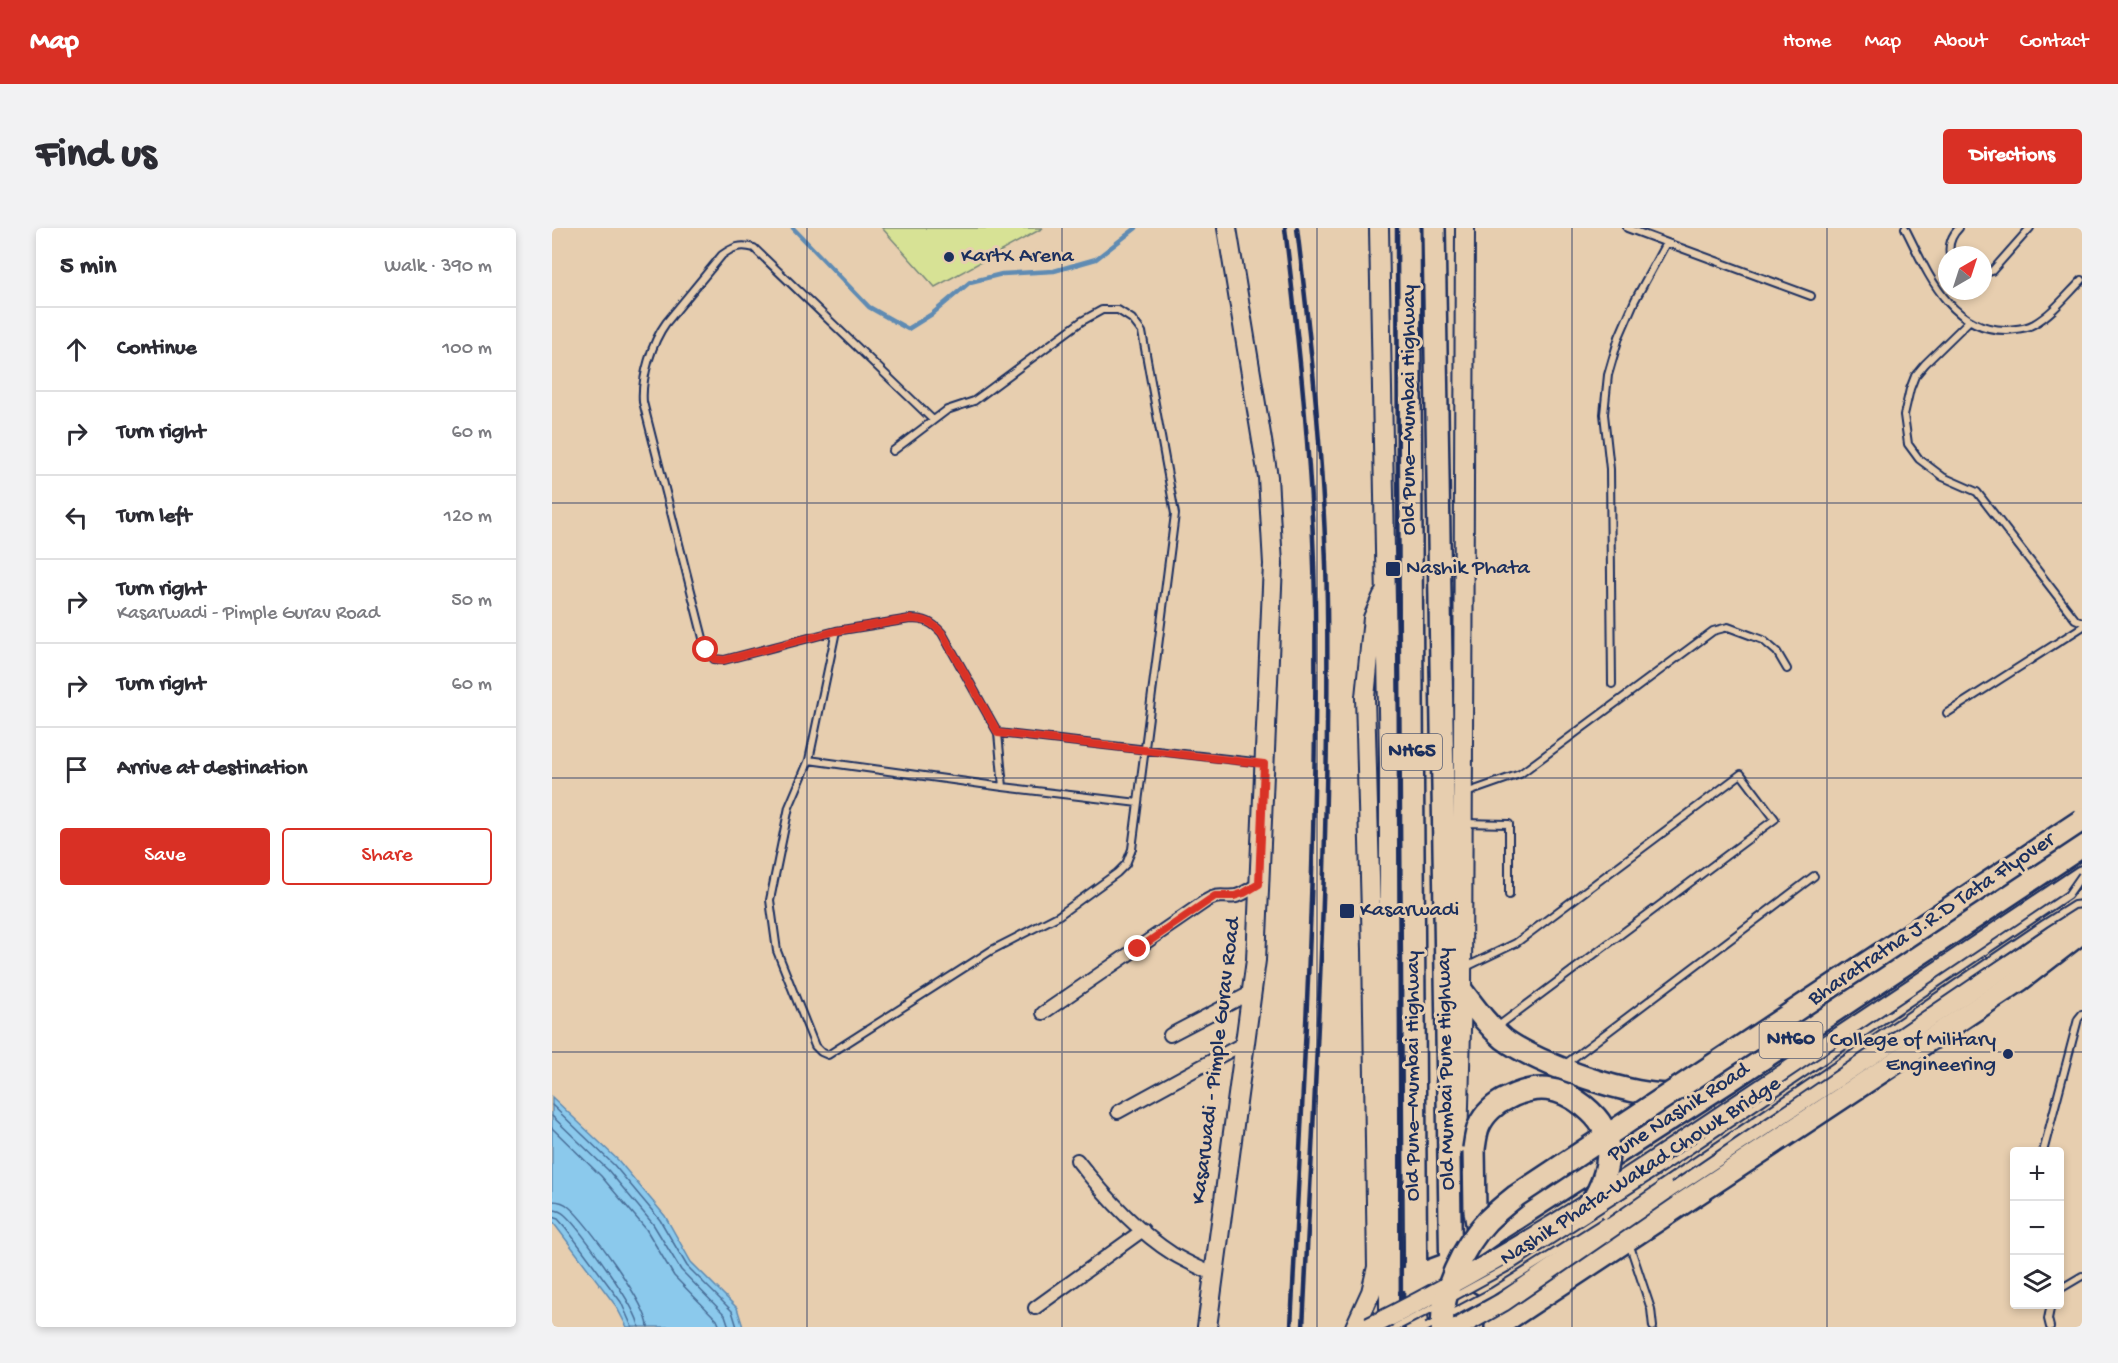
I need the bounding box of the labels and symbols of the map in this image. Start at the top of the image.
place label: KartX Arena [961,244,1075,270]
north arrow [1938,246,1992,300]
marker: KartX Arena [942,250,956,264]
street label: Old Pune–Mumbai Highway [1397,284,1423,535]
place label: Nashik Phata [1406,556,1530,582]
marker: Nashik Phata [1384,560,1402,578]
route start [692,636,718,662]
road number: NH65 [1382,734,1442,770]
street label: Bharatratna J.R.D Tata Flyover [1803,826,2062,1013]
place label: Kasarwadi [1360,898,1459,924]
marker: Kasarwadi [1338,902,1356,920]
street label: Kasarwadi - Pimple Gurav Road [1187,914,1248,1206]
route end [1124,935,1150,961]
street label: Old Mumbai Pune Highway [1432,947,1462,1190]
street label: Old Pune–Mumbai Highway [1401,950,1427,1201]
road number: NH60 [1760,1022,1822,1058]
place label: College of Military Engineering [1830,1028,1996,1079]
marker: College of Military Engineering [2001,1047,2015,1061]
street label: Pune Nashik Road [1602,1056,1757,1169]
street label: Nashik Phata-Wakad Chowk Bridge [1496,1071,1787,1273]

